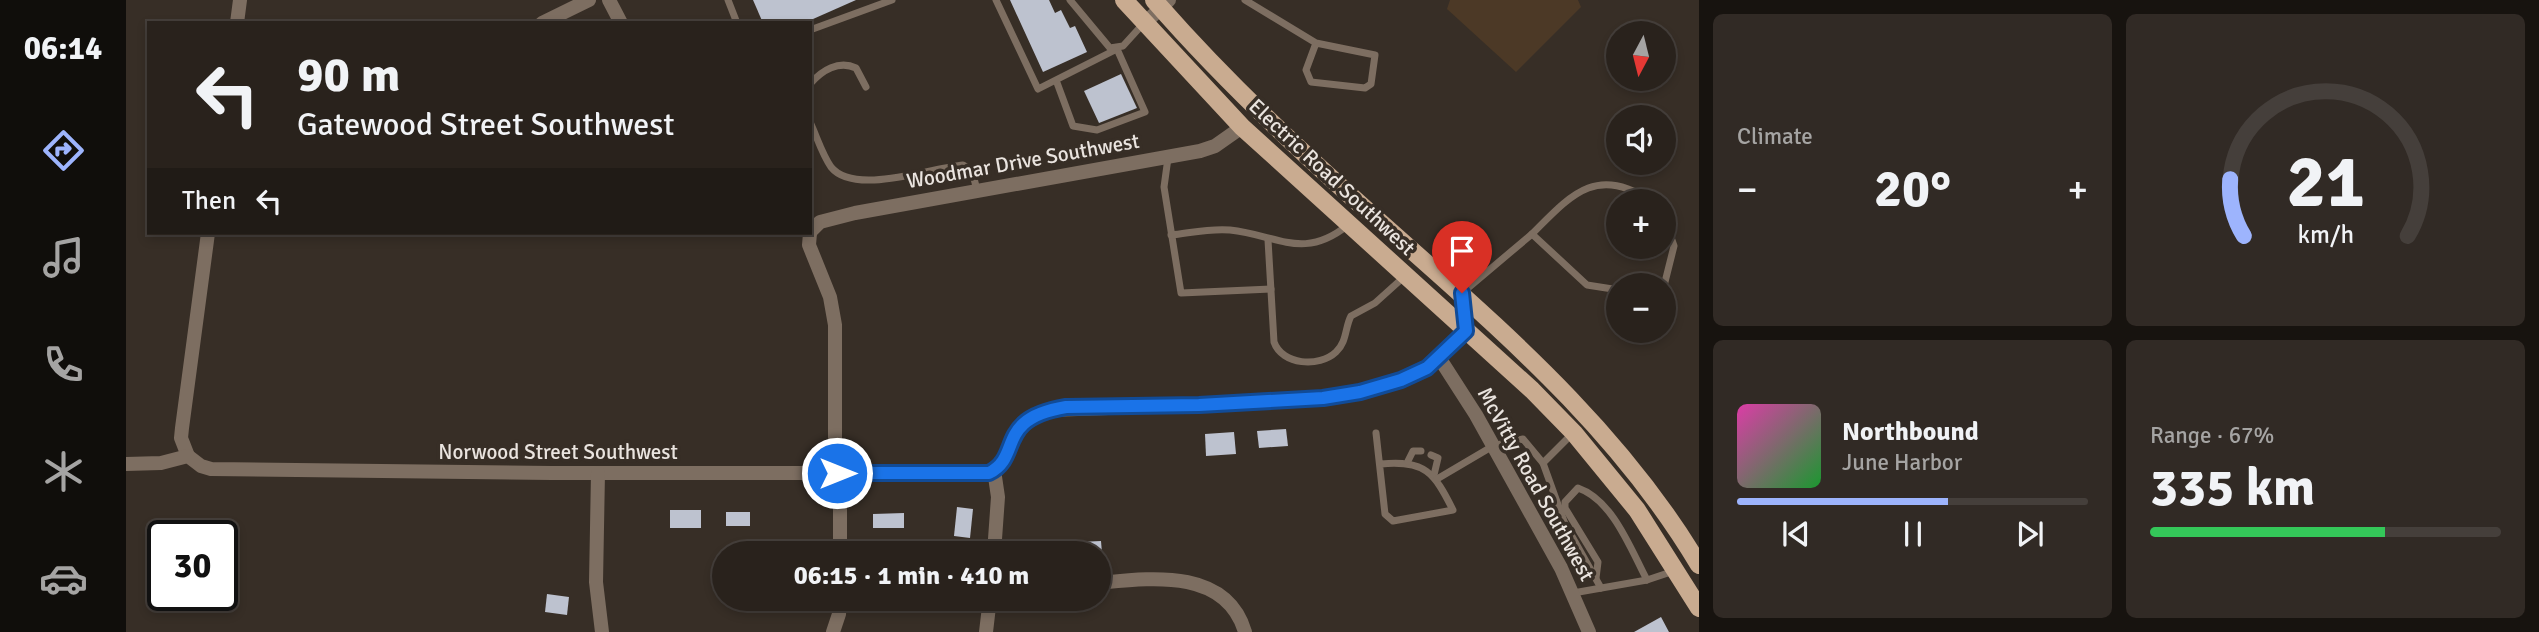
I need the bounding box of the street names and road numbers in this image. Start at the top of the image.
street label: Electric Road Southwest [1243,93,1421,261]
street label: Woodmar Drive Southwest [905,128,1141,194]
street label: McVitty Road Southwest [1472,382,1600,586]
street label: Norwood Street Southwest [438,439,678,465]

